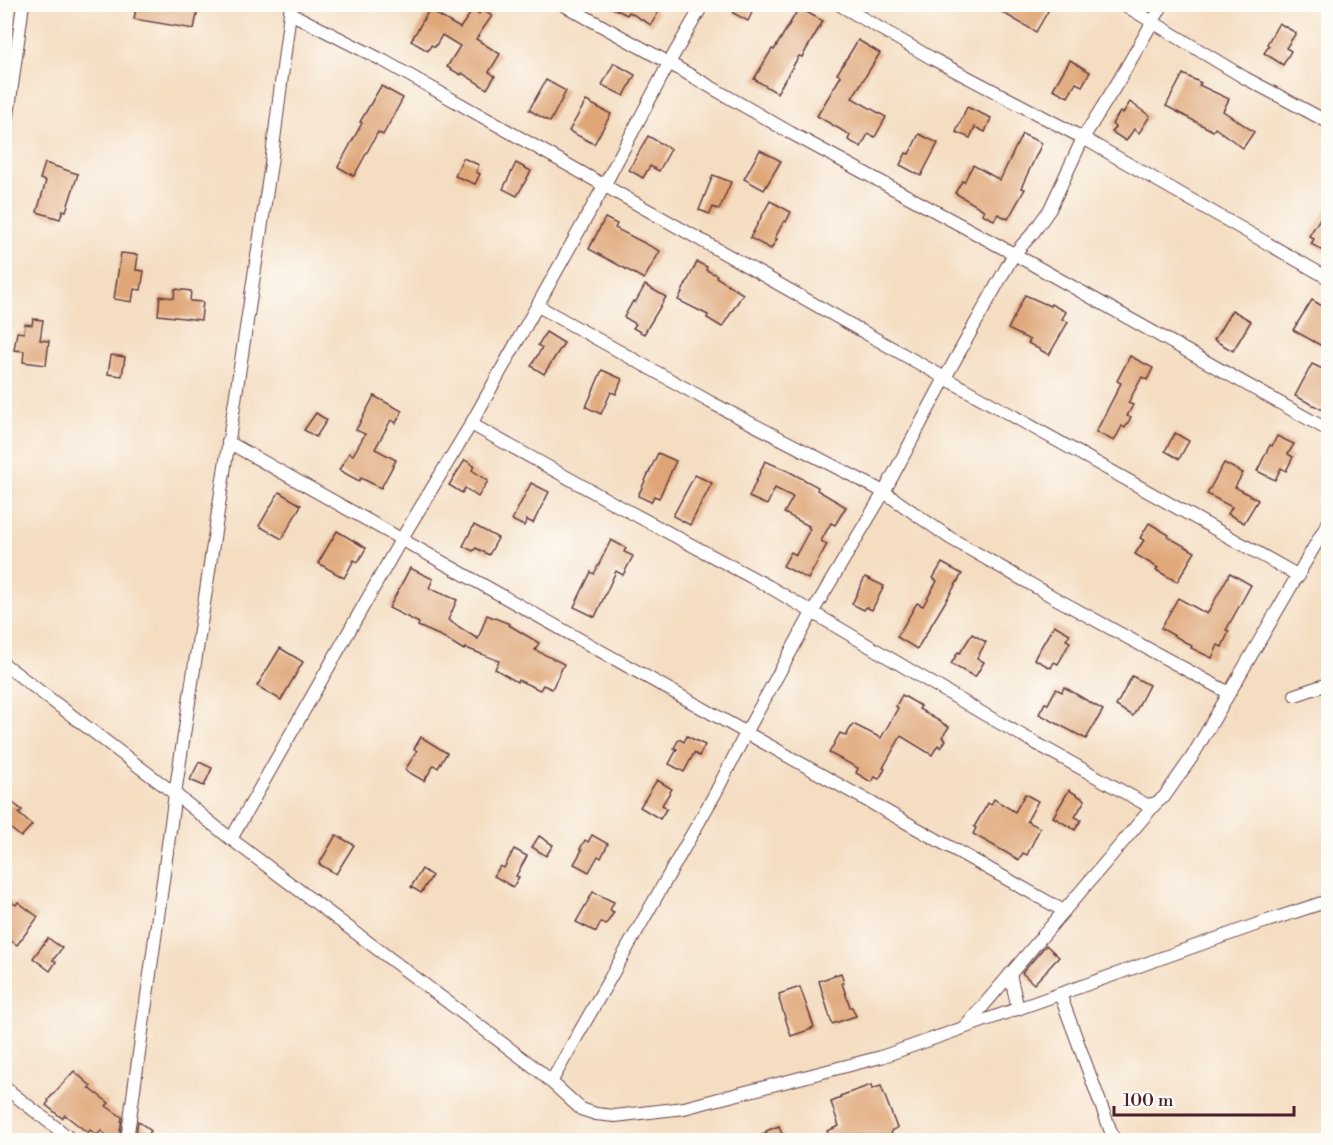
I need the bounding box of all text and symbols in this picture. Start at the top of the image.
scale bar [1114,1079,1294,1117]
text: 100 m [1123,1089,1174,1112]

